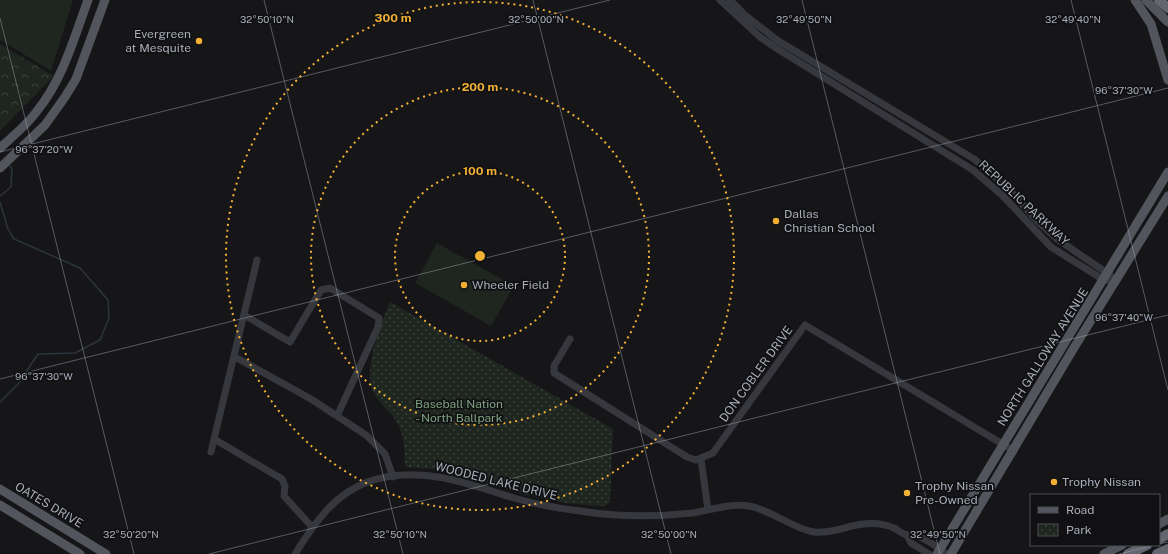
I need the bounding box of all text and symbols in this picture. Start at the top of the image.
text: 300 m [375,11,412,25]
text: 32°50'10"N [240,13,294,25]
text: 32°50'00"N [508,13,564,25]
text: 32°49'50"N [776,13,832,25]
text: 32°49'40"N [1045,13,1101,25]
place label: Evergreen at Mesquite [125,27,191,55]
marker: Evergreen at Mesquite [194,36,204,46]
text: 200 m [462,80,498,94]
text: 96°37'30"W [1095,84,1153,96]
text: 96°37'20"W [15,143,73,155]
street label: REPUBLIC PARKWAY [976,158,1073,249]
text: 100 m [463,164,497,178]
place label: Dallas Christian School [784,207,876,235]
marker: Dallas Christian School [771,216,781,226]
centre of rings [473,249,487,263]
place label: Wheeler Field [472,278,549,292]
marker: Wheeler Field [459,280,469,290]
street label: NORTH GALLOWAY AVENUE [995,285,1091,429]
text: 96°37'40"W [1095,311,1153,323]
street label: DON COBLER DRIVE [716,323,796,425]
text: 96°37'30"W [15,370,73,382]
park label: Baseball Nation - North Ballpark [415,397,503,425]
street label: WOODED LAKE DRIVE [433,459,559,503]
place label: Trophy Nissan [1062,475,1141,489]
marker: Trophy Nissan [1049,477,1059,487]
street label: OATES DRIVE [12,479,86,531]
place label: Trophy Nissan Pre-Owned [915,479,994,507]
marker: Trophy Nissan Pre-Owned [902,488,912,498]
legend [1030,494,1160,546]
text: Road [1066,503,1094,517]
text: Park [1066,523,1092,537]
text: 32°50'20"N [103,528,159,540]
text: 32°50'10"N [373,528,427,540]
text: 32°50'00"N [641,528,697,540]
text: 32°49'50"N [910,528,966,540]

